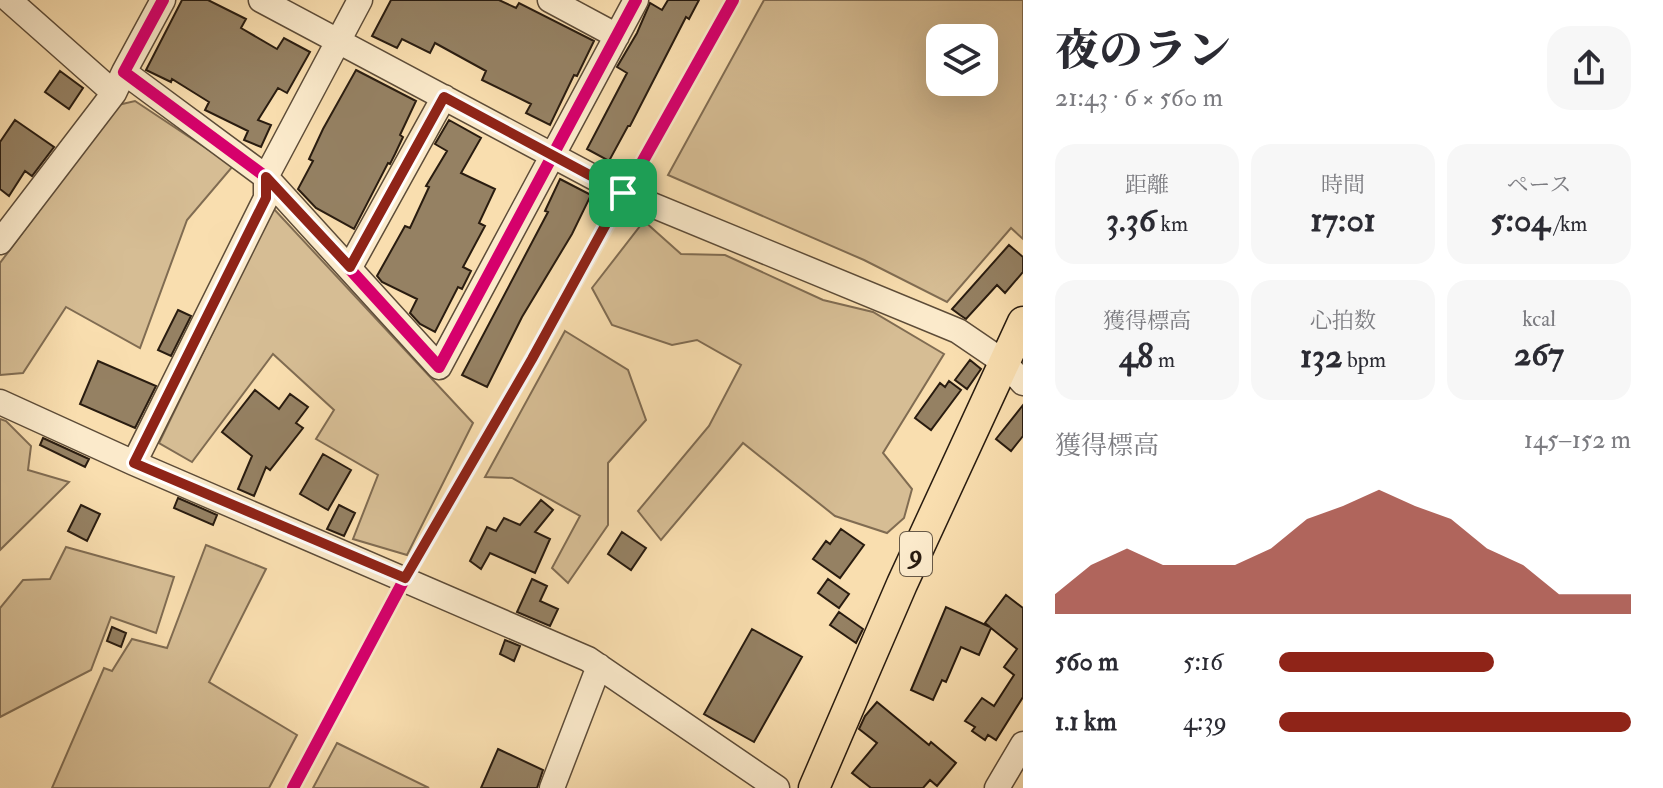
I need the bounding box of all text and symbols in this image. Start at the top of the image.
map controls [926,24,998,96]
button: layers [926,24,998,96]
text: 夜のラン [1055,24,1231,79]
button: share [1547,26,1631,110]
text: 21:43 · 6 × 560 m [1055,82,1223,114]
pin [589,159,657,227]
icon: arrive [601,171,645,215]
text: 距離 [1125,171,1169,199]
text: 時間 [1321,171,1365,199]
text: ペース [1507,171,1571,199]
text: 3.36 [1106,199,1156,242]
text: 17:01 [1310,199,1376,242]
text: 5:04 [1491,199,1550,242]
text: km [1156,210,1188,238]
text: /km [1550,210,1587,238]
text: kcal [1522,305,1556,333]
text: 獲得標高 [1103,307,1191,335]
text: 心拍数 [1310,307,1376,335]
text: 267 [1514,333,1564,376]
text: 48 [1119,335,1153,378]
text: 132 [1300,335,1342,378]
text: m [1153,346,1175,374]
text: bpm [1342,346,1386,374]
text: 145–152 m [1524,424,1631,456]
text: 獲得標高 [1055,430,1159,462]
road number: 9 [900,532,932,576]
text: 560 m [1055,646,1118,678]
text: 5:16 [1183,646,1223,678]
text: 1.1 km [1055,706,1117,738]
text: 4:39 [1183,706,1227,738]

